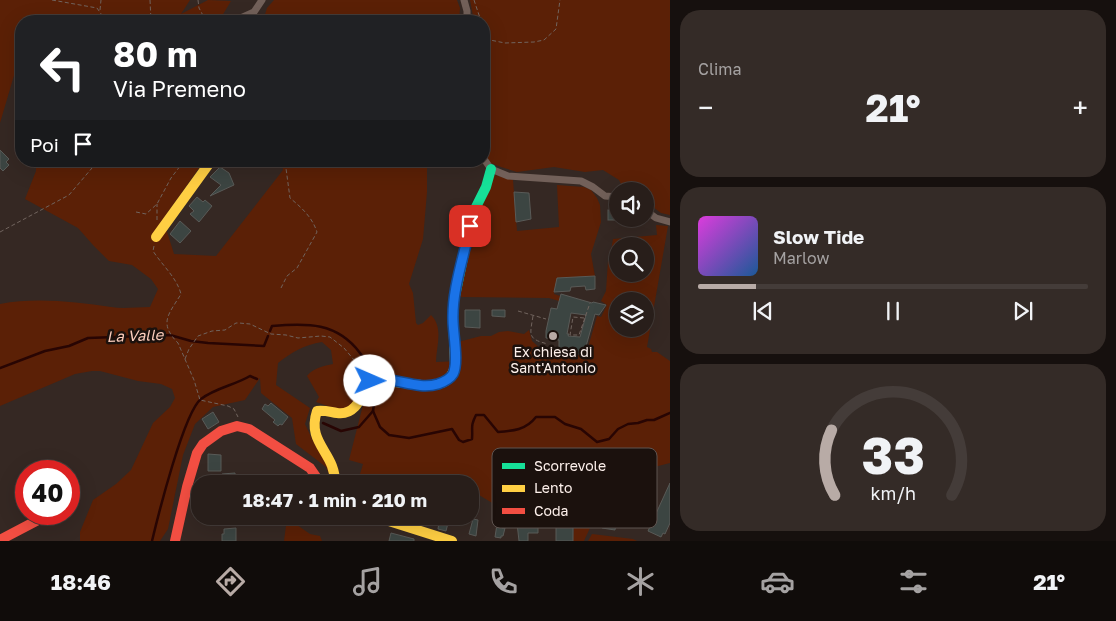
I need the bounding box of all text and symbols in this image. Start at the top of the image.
text: 80 m [113,33,198,75]
icon: left [30,35,95,100]
text: Clima [698,59,742,79]
text: Via Premeno [113,75,246,102]
text: 21° [866,85,921,130]
text: − [698,91,713,124]
text: + [1073,91,1088,124]
icon: arrive [69,130,97,158]
text: Poi [30,133,59,156]
map controls [609,182,654,337]
button: sound [609,182,654,227]
pin [449,205,491,247]
icon: arrive [456,212,484,240]
text: Slow Tide [773,225,864,248]
button: search [609,237,654,282]
text: Marlow [773,248,829,268]
button: layers [609,292,654,337]
icon: previous [749,297,777,325]
icon: pause [879,297,907,325]
icon: next [1009,297,1037,325]
water label: La Valle [106,325,165,345]
marker: Ex chiesa di Sant'Antonio [547,330,559,342]
place label: Ex chiesa di Sant'Antonio [510,343,596,376]
position arrow [343,354,395,406]
text: 33 [861,423,925,485]
legend [492,448,657,528]
text: Scorrevole [534,457,606,474]
speed limit sign: 40 [15,460,80,525]
text: Lento [534,479,572,496]
text: km/h [870,482,916,504]
text: 18:47 · 1 min · 210 m [243,488,427,511]
text: Coda [534,502,568,519]
icon: directions [213,564,248,599]
icon: music [350,564,385,599]
icon: phone [486,564,521,599]
icon: climate [623,564,658,599]
icon: car [760,564,795,599]
icon: filters [896,564,931,599]
text: 18:46 [51,568,111,595]
text: 21° [1033,568,1065,595]

